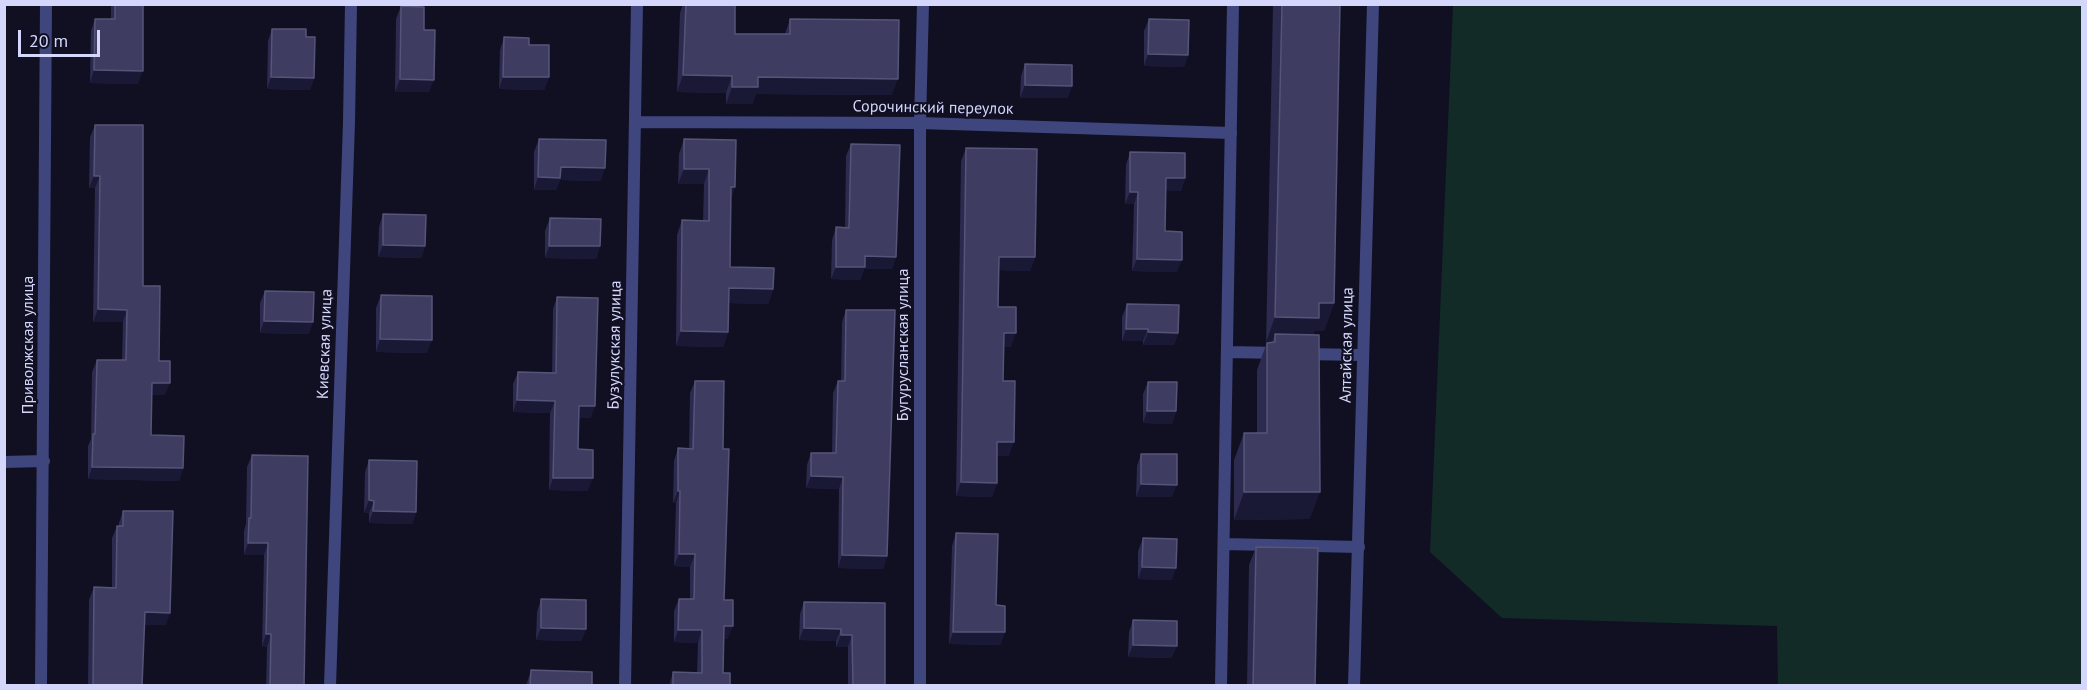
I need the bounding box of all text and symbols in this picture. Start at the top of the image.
scale bar [21,18,104,56]
text: 20 m [29,29,68,52]
street label: Сорочинский переулок [852,97,1014,119]
street label: Бугурусланская улица [893,269,913,421]
street label: Приволжская улица [18,276,38,414]
street label: Бузулукская улица [604,280,626,410]
street label: Алтайская улица [1336,287,1358,403]
street label: Киевская улица [313,289,337,399]

